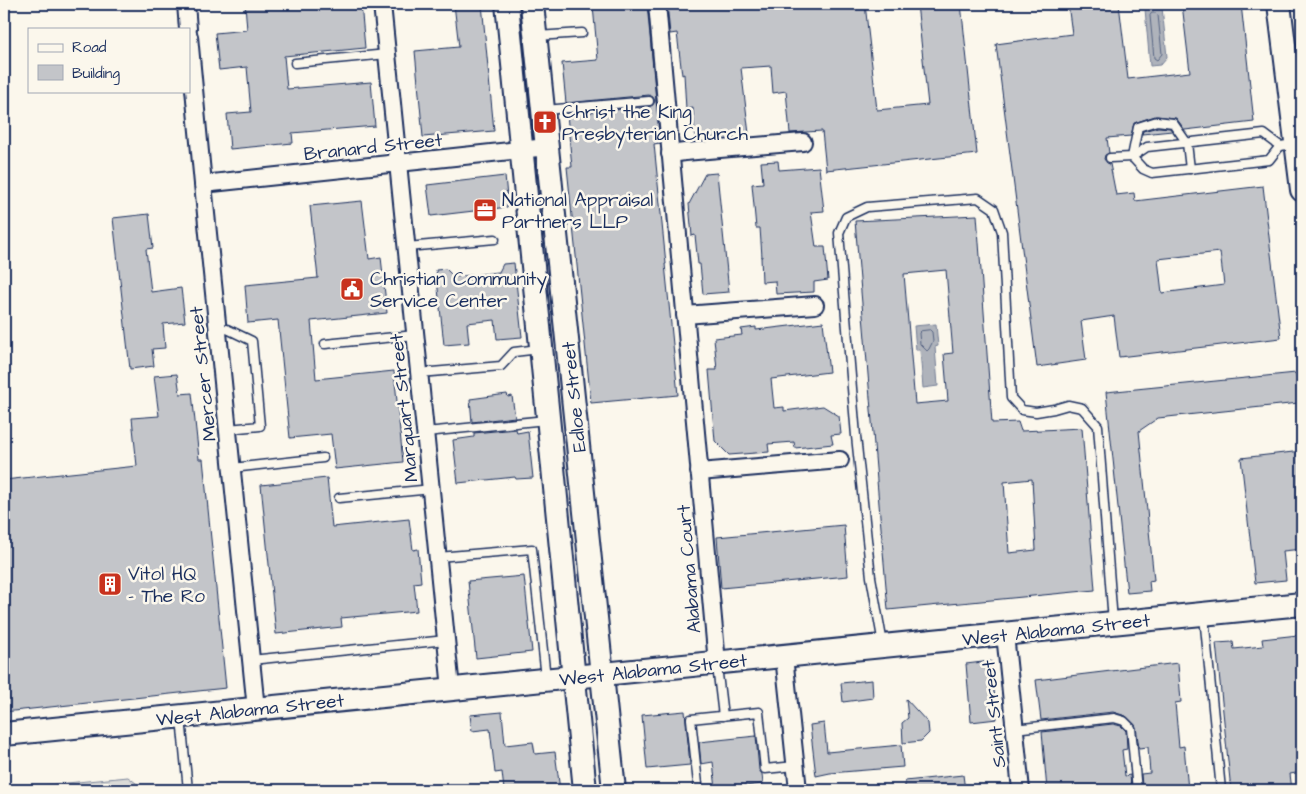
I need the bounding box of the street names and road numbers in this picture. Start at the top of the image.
street label: Branard Street [302,127,444,168]
street label: Mercer Street [183,305,224,443]
street label: Marquart Street [383,332,426,484]
street label: Edloe Street [555,340,594,454]
street label: Alabama Court [670,503,709,634]
street label: West Alabama Street [961,607,1152,654]
street label: West Alabama Street [558,647,749,694]
street label: Saint Street [975,658,1014,769]
street label: West Alabama Street [155,687,346,734]

